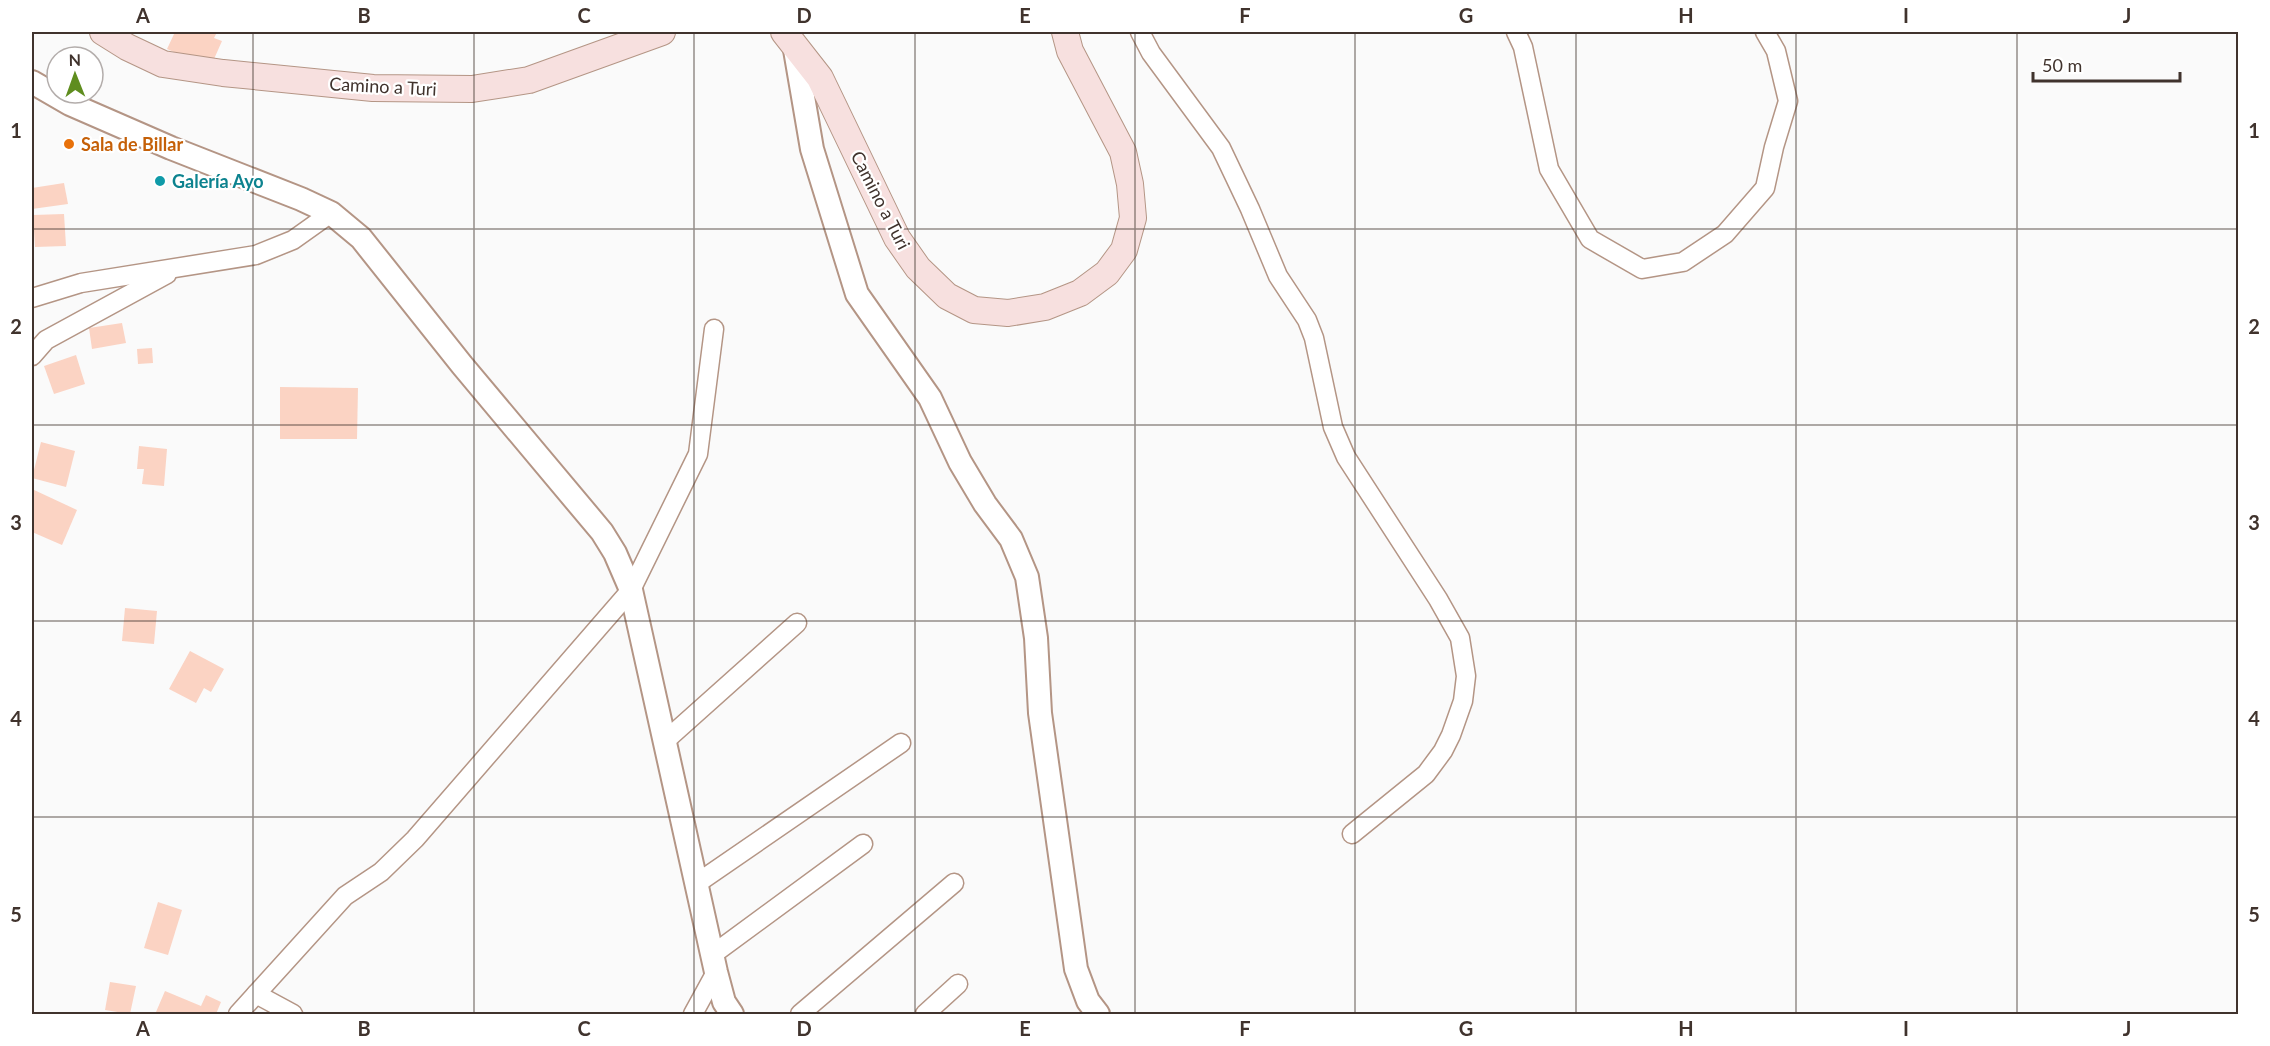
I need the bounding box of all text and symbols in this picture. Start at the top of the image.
text: A [135,3,150,27]
text: B [357,3,371,27]
text: C [577,3,591,27]
text: D [796,3,812,27]
text: E [1019,3,1031,27]
text: F [1239,3,1251,27]
text: G [1459,3,1473,27]
text: H [1678,3,1694,27]
text: I [1903,3,1909,27]
text: J [2123,3,2131,27]
north arrow [45,45,105,105]
scale bar [2033,45,2180,83]
text: N [68,50,81,69]
text: 50 m [2042,54,2082,76]
street label: Camino a Turi [329,72,437,100]
text: 1 [10,118,22,142]
text: 1 [2248,118,2260,142]
place label: Sala de Billar [81,133,183,155]
marker: Sala de Billar [62,137,76,151]
street label: Camino a Turi [847,147,915,253]
place label: Galería Ayo [172,170,264,192]
marker: Galería Ayo [153,174,167,188]
text: 2 [10,314,22,338]
text: 2 [2248,314,2260,338]
text: 3 [10,510,22,534]
text: 3 [2248,510,2260,534]
text: 4 [10,706,22,730]
text: 4 [2248,706,2260,730]
text: 5 [10,902,22,926]
text: 5 [2248,902,2260,926]
text: A [135,1016,150,1040]
text: B [357,1016,371,1040]
text: C [577,1016,591,1040]
text: D [796,1016,812,1040]
text: E [1019,1016,1031,1040]
text: F [1239,1016,1251,1040]
text: G [1459,1016,1473,1040]
text: H [1678,1016,1694,1040]
text: I [1903,1016,1909,1040]
text: J [2123,1016,2131,1040]

